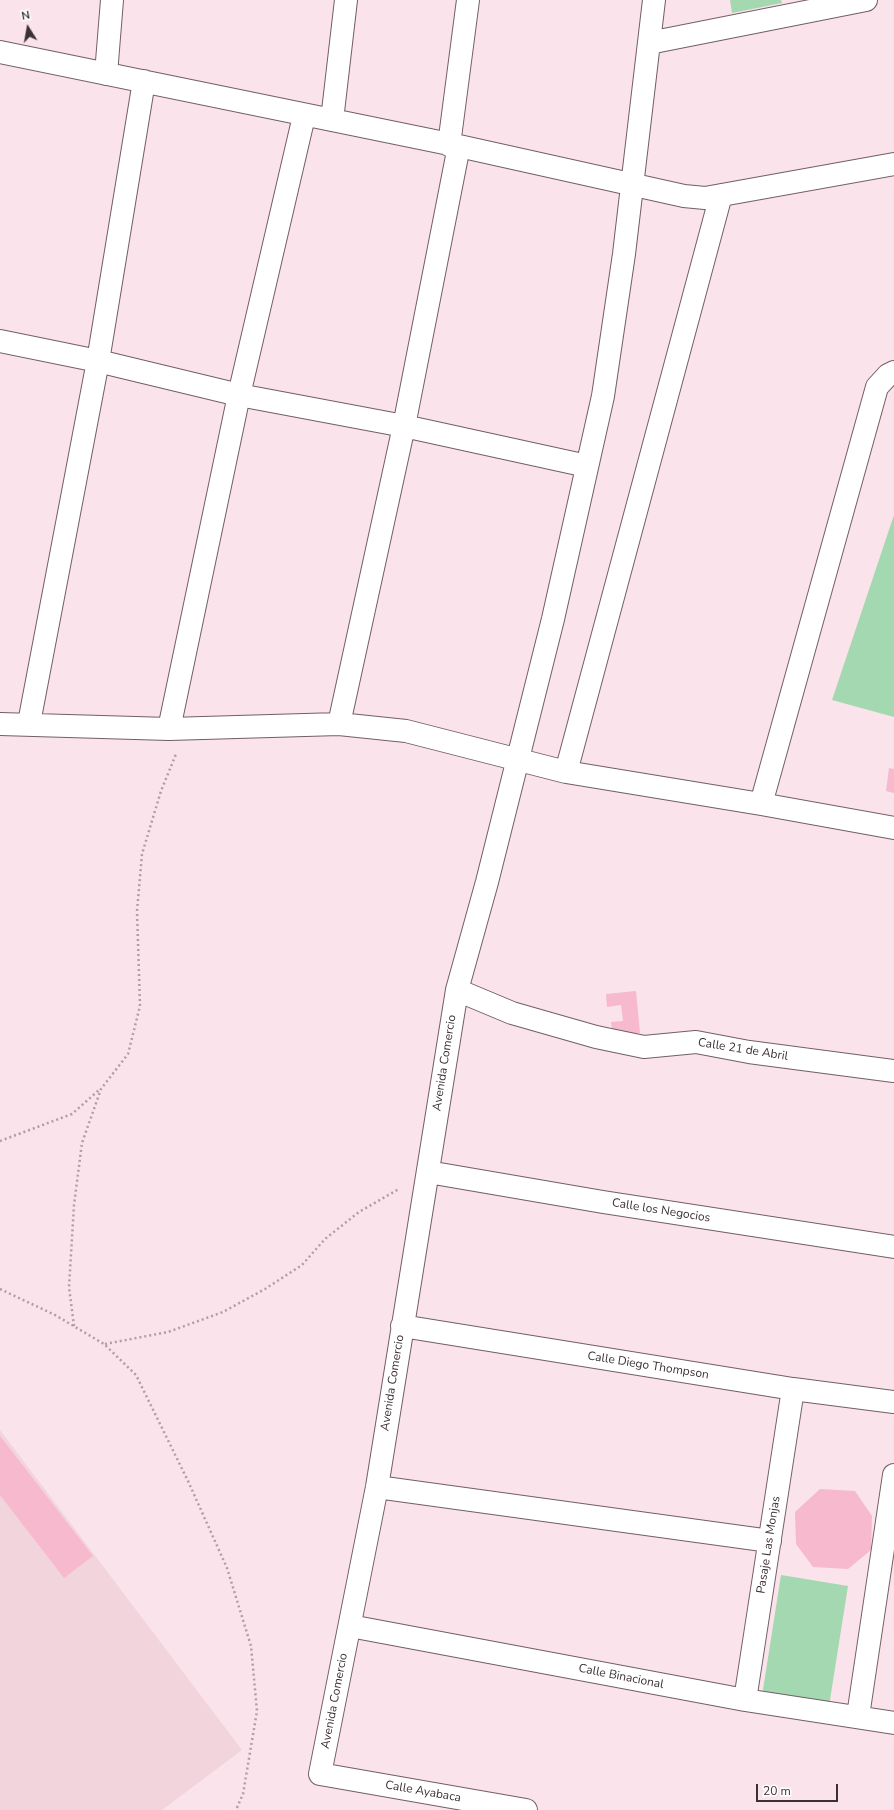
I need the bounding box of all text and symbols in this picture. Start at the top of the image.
north arrow [8,8,48,48]
text: N [20,8,31,24]
street label: Avenida Comercio [430,1014,460,1112]
street label: Calle 21 de Abril [697,1036,789,1064]
street label: Calle los Negocios [611,1196,711,1226]
street label: Avenida Comercio [378,1334,408,1432]
street label: Calle Diego Thompson [586,1349,710,1383]
street label: Pasaje Las Monjas [754,1495,784,1595]
street label: Avenida Comercio [319,1652,351,1750]
street label: Calle Binacional [577,1662,665,1692]
scale bar [758,1776,840,1802]
street label: Calle Ayabaca [384,1778,462,1806]
text: 20 m [763,1783,791,1799]

